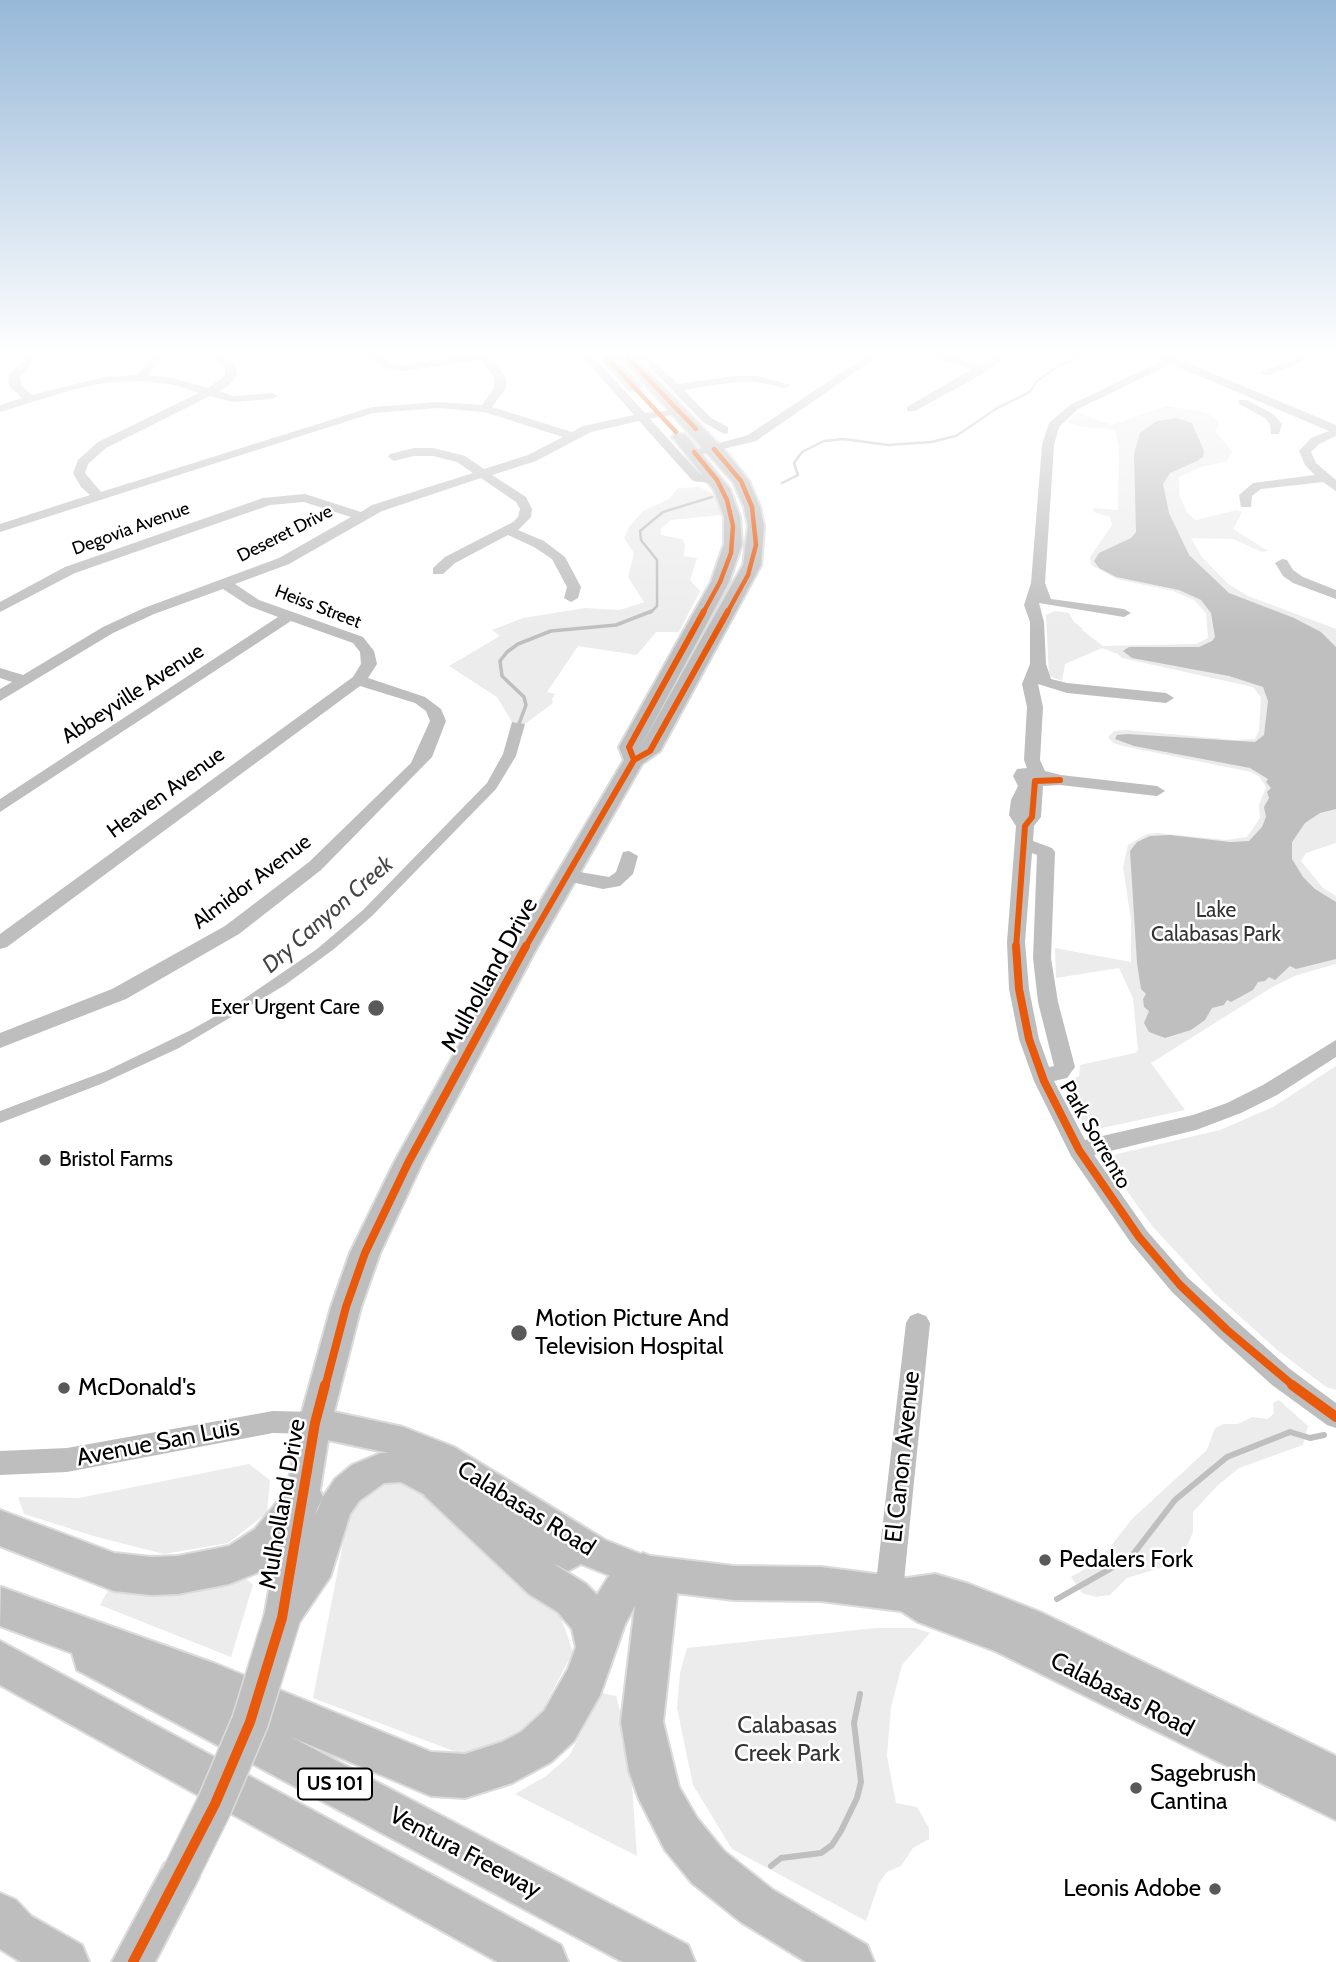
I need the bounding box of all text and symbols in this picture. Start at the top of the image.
street label: Degovia Avenue [69,498,193,560]
street label: Deseret Drive [234,501,336,567]
street label: Heiss Street [272,581,364,633]
street label: Abbeyville Avenue [57,639,209,749]
street label: Heaven Avenue [102,742,230,844]
street label: Almidor Avenue [188,829,316,935]
water label: Dry Canyon Creek [257,851,399,979]
street label: Mulholland Drive [436,893,544,1057]
park label: Lake Calabasas Park [1151,898,1281,948]
place label: Exer Urgent Care [211,995,360,1021]
marker: Exer Urgent Care [366,998,386,1018]
street label: Park Sorrento [1054,1077,1136,1193]
place label: Bristol Farms [59,1147,173,1173]
marker: Bristol Farms [37,1152,53,1168]
place label: Motion Picture And Television Hospital [535,1305,729,1361]
marker: Motion Picture And Television Hospital [509,1323,529,1343]
street label: El Canon Avenue [880,1370,926,1544]
place label: McDonald's [78,1374,196,1402]
marker: McDonald's [56,1380,72,1396]
street label: Avenue San Luis [74,1413,242,1473]
street label: Mulholland Drive [254,1417,312,1591]
street label: Calabasas Road [452,1455,600,1563]
place label: Pedalers Fork [1059,1546,1193,1574]
marker: Pedalers Fork [1037,1552,1053,1568]
street label: Calabasas Road [1045,1646,1199,1744]
park label: Calabasas Creek Park [734,1712,840,1768]
place label: Sagebrush Cantina [1150,1760,1256,1816]
road number: US 101 [298,1768,372,1800]
marker: Sagebrush Cantina [1128,1780,1144,1796]
street label: Ventura Freeway [384,1801,546,1905]
place label: Leonis Adobe [1063,1875,1201,1903]
marker: Leonis Adobe [1207,1881,1223,1897]

